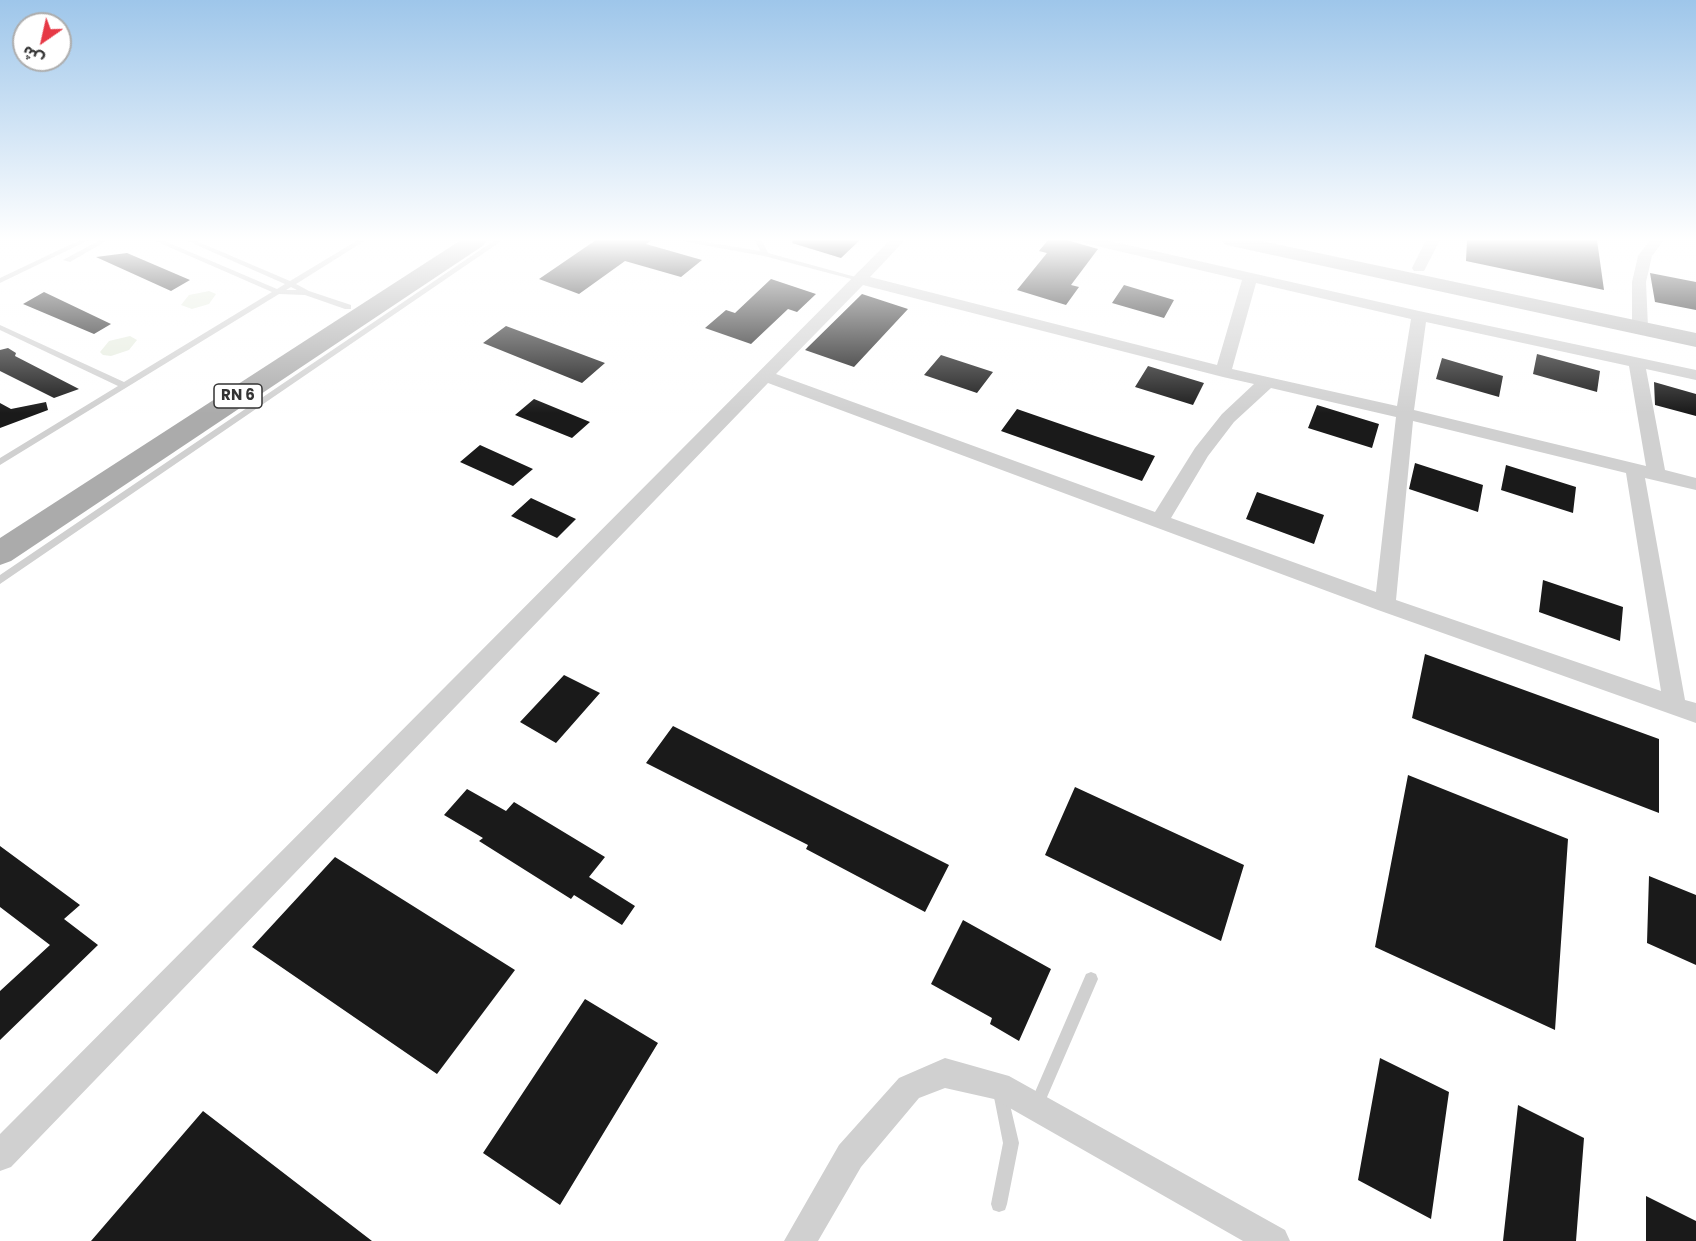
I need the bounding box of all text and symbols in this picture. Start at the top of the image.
north arrow [12,12,72,72]
text: ش [17,40,48,71]
road number: RN 6 [214,384,262,408]

